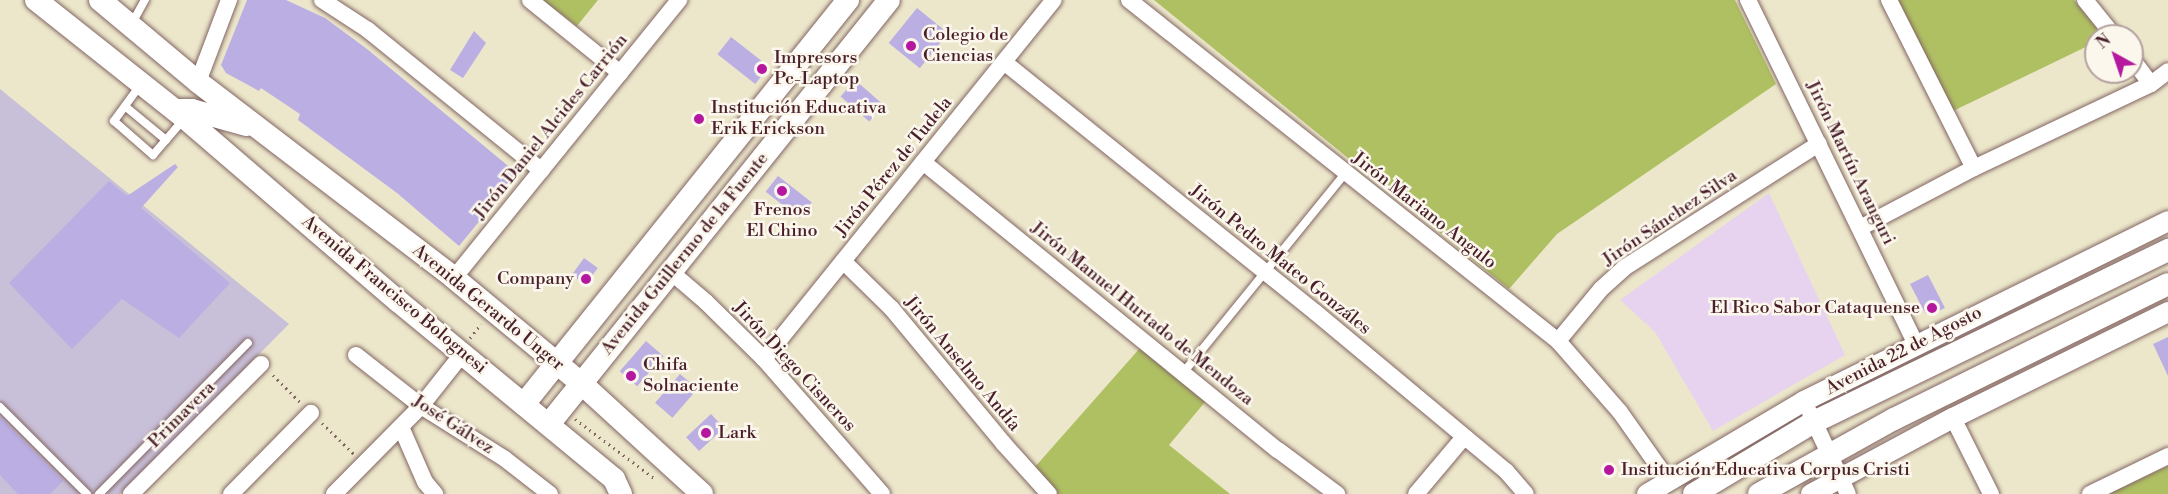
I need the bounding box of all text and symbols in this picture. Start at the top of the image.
north arrow [2084,24,2144,84]
place label: Colegio de Ciencias [923,25,1008,68]
street label: Jirón Daniel Alcides Carrión [469,30,633,224]
text: N [2092,30,2115,53]
marker: Colegio de Ciencias [904,39,918,53]
place label: Impresors Pc-Laptop [774,48,859,90]
marker: Impresors Pc-Laptop [755,62,769,76]
street label: Jirón Martín Aranguri [1801,77,1899,249]
street label: Jirón Pérez de Tudela [831,93,957,241]
place label: Institución Educativa Erik Erickson [711,98,886,140]
marker: Institución Educativa Erik Erickson [692,112,706,126]
street label: Avenida Guillermo de la Fuente [597,148,773,360]
street label: Jirón Mariano Angulo [1348,148,1500,274]
street label: Jirón Sánchez Silva [1599,165,1741,271]
street label: Jirón Pedro Mateo Gonzáles [1185,180,1375,340]
marker: Frenos El Chino [775,184,789,198]
place label: Frenos El Chino [746,200,818,242]
street label: Avenida Francisco Bolognesi [297,211,491,379]
street label: Jirón Manuel Hurtado de Mendoza [1026,217,1258,411]
street label: Avenida Gerardo Unger [408,240,568,376]
place label: Company [497,268,574,290]
marker: Company [579,272,593,286]
street label: Jirón Anselmo Andía [899,292,1025,436]
street label: Jirón Diego Cisneros [728,297,860,437]
place label: El Rico Sabor Cataquense [1711,297,1920,319]
marker: El Rico Sabor Cataquense [1925,301,1939,315]
street label: Avenida 22 de Agosto [1822,302,1986,400]
place label: Chifa Solnaciente [643,355,739,398]
marker: Chifa Solnaciente [624,369,638,383]
street label: Primavera [144,377,220,453]
street label: José Gálvez [408,391,498,459]
place label: Lark [718,422,756,444]
marker: Lark [699,426,713,440]
place label: Institución Educativa Corpus Cristi [1621,459,1910,481]
marker: Institución Educativa Corpus Cristi [1602,463,1616,477]

